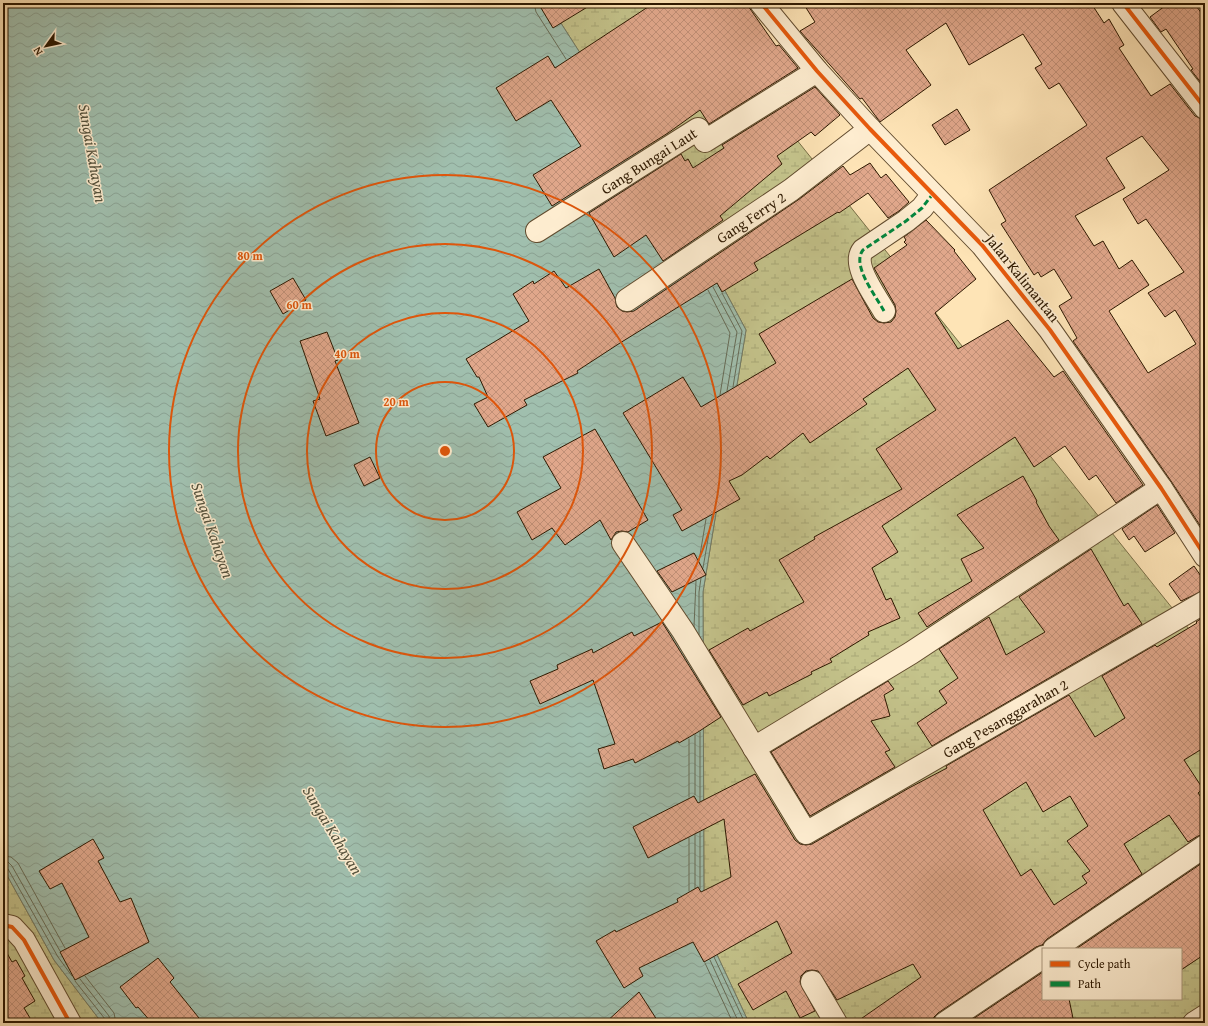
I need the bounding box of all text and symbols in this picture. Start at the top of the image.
north arrow [26,26,66,66]
text: N [29,43,46,59]
water label: Sungai Kahayan [73,102,113,204]
street label: Gang Bungai Laut [596,122,701,199]
street label: Gang Ferry 2 [712,186,790,248]
street label: Jalan Kalimantan [980,228,1065,327]
text: 80 m [237,247,263,264]
text: 60 m [286,296,312,313]
text: 40 m [334,345,360,362]
text: 20 m [383,393,409,410]
centre of rings [438,444,452,458]
water label: Sungai Kahayan [185,479,241,581]
street label: Gang Pesanggarahan 2 [939,673,1072,762]
water label: Sungai Kahayan [297,781,369,879]
legend [1042,948,1182,1000]
text: Cycle path [1078,955,1131,972]
text: Path [1078,975,1101,992]

